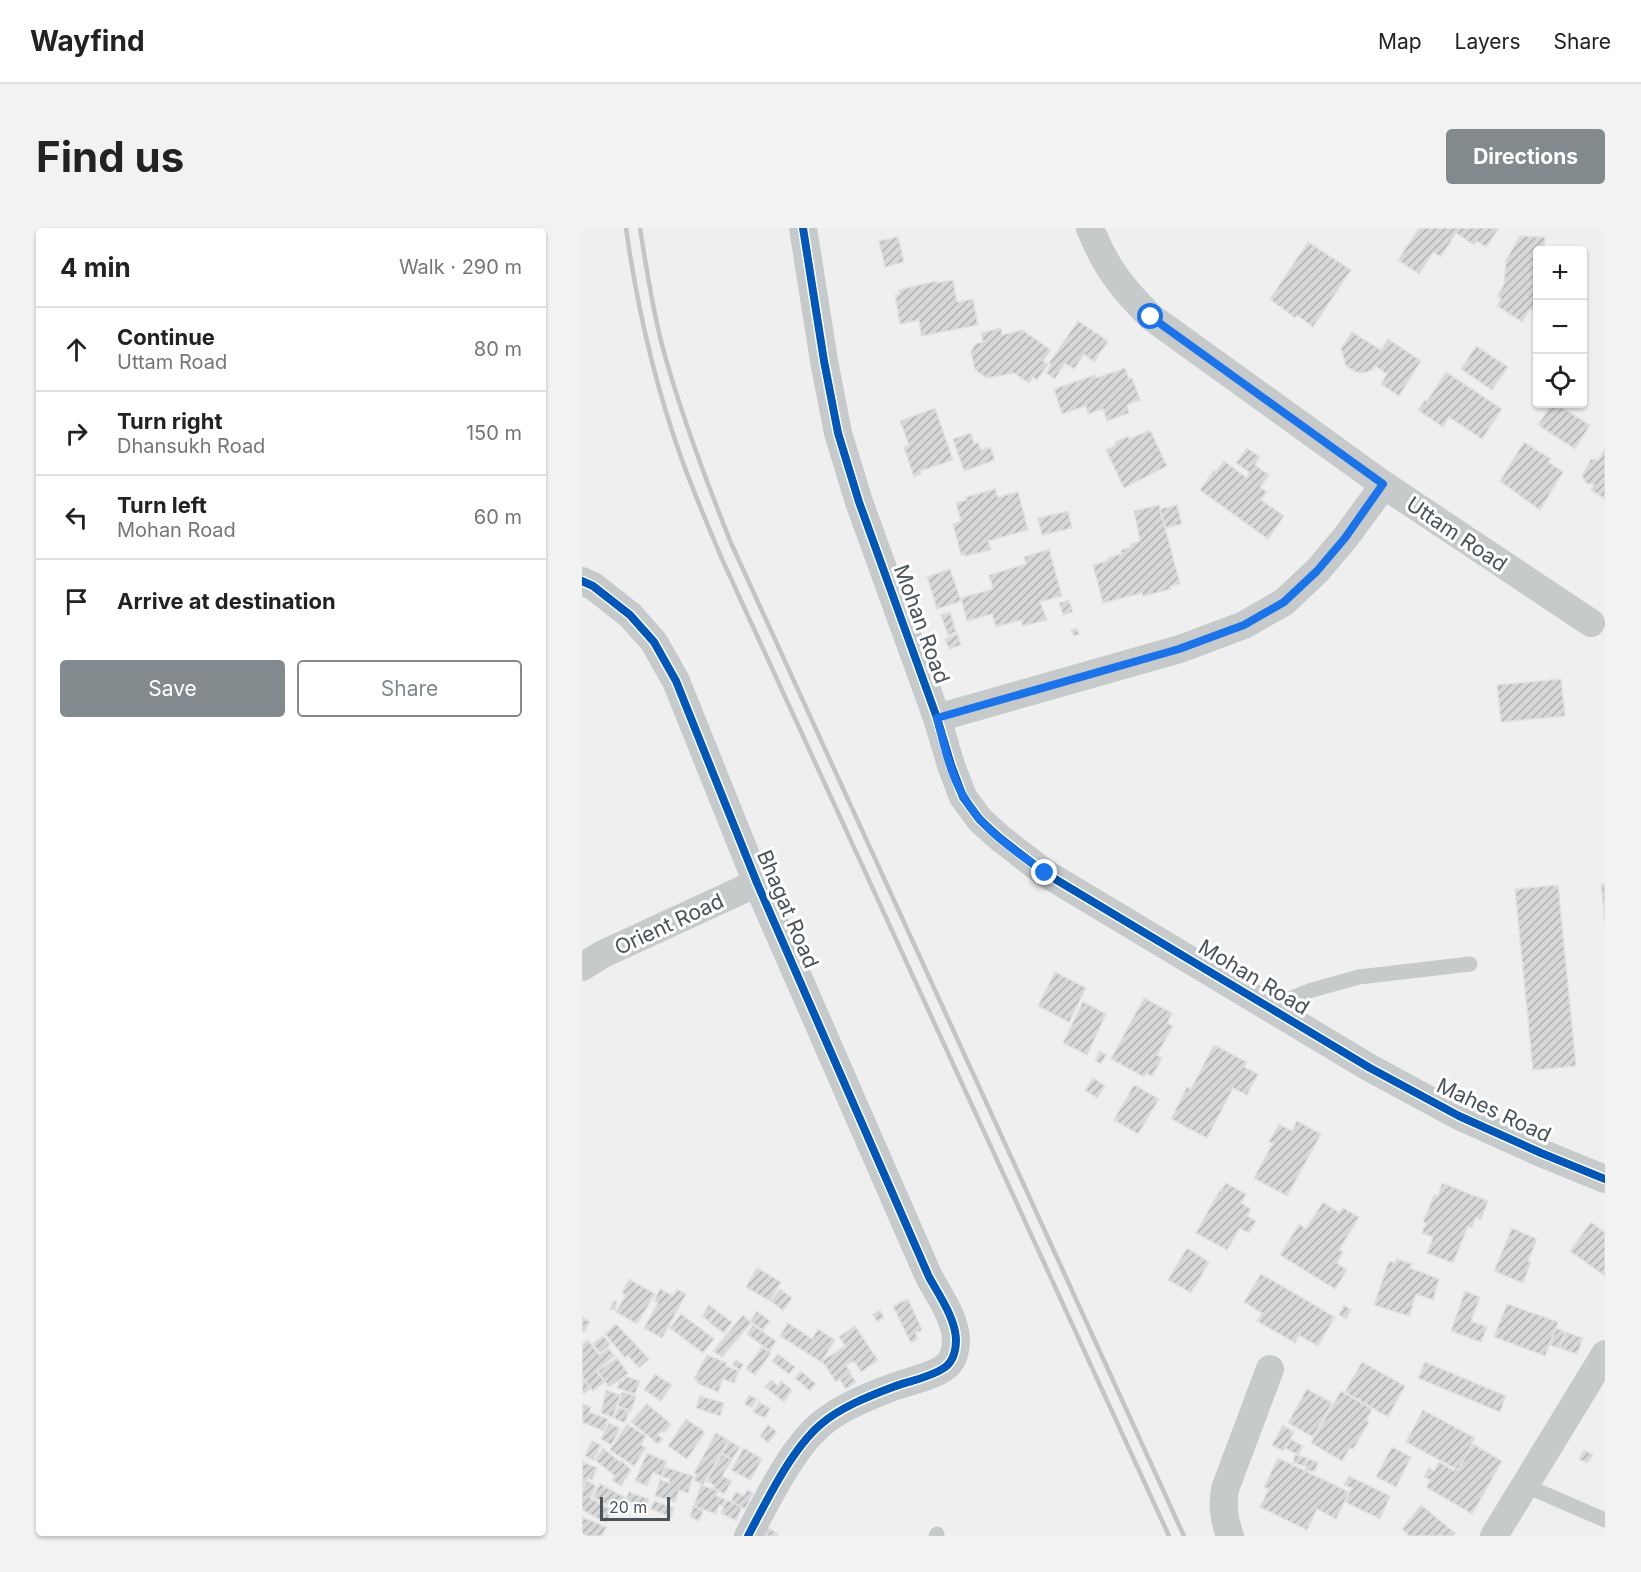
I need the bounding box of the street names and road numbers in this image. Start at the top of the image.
street label: Uttam Road [1402,491,1512,577]
street label: Mohan Road [889,561,955,687]
street label: Bhagat Road [752,846,824,972]
street label: Orient Road [610,888,728,960]
street label: Mohan Road [1194,934,1314,1020]
street label: Mahes Road [1433,1073,1555,1147]

